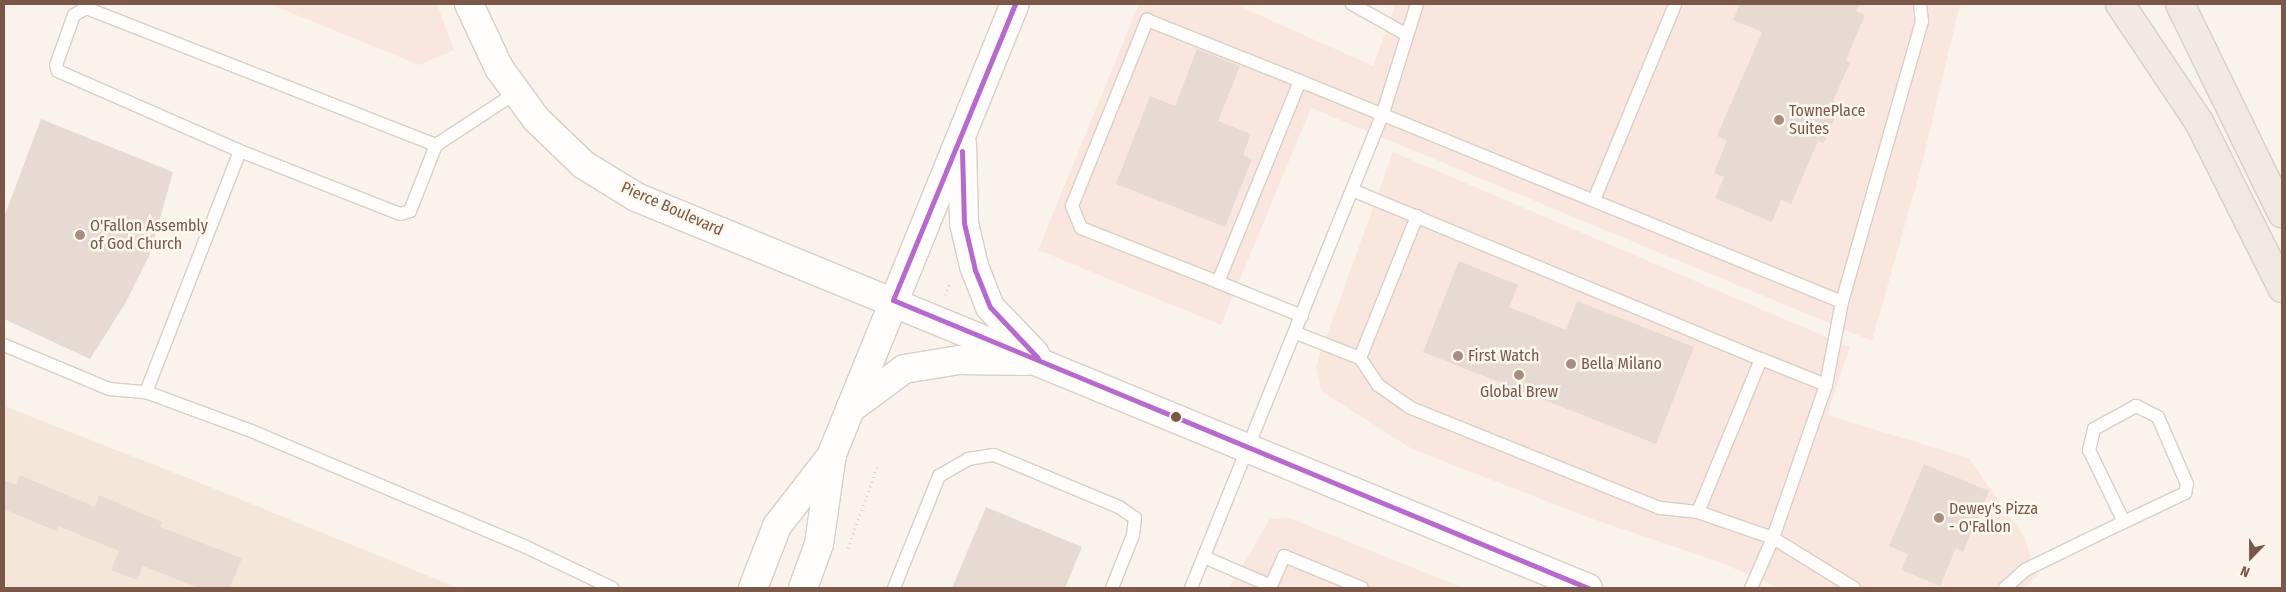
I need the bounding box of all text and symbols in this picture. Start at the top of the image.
place label: TownePlace Suites [1789,101,1865,139]
marker: TownePlace Suites [1773,114,1785,126]
street label: Pierce Boulevard [618,178,726,240]
place label: O'Fallon Assembly of God Church [90,216,208,254]
marker: O'Fallon Assembly of God Church [74,229,86,241]
place label: First Watch [1468,346,1539,366]
marker: First Watch [1452,350,1464,362]
place label: Bella Milano [1581,354,1662,374]
marker: Bella Milano [1565,358,1577,370]
marker: Global Brew [1513,369,1525,381]
place label: Global Brew [1480,382,1558,402]
unlabelled marker [1171,412,1181,422]
place label: Dewey's Pizza - O'Fallon [1949,499,2038,537]
marker: Dewey's Pizza - O'Fallon [1933,512,1945,524]
north arrow [2226,532,2276,582]
text: N [2238,562,2252,581]

